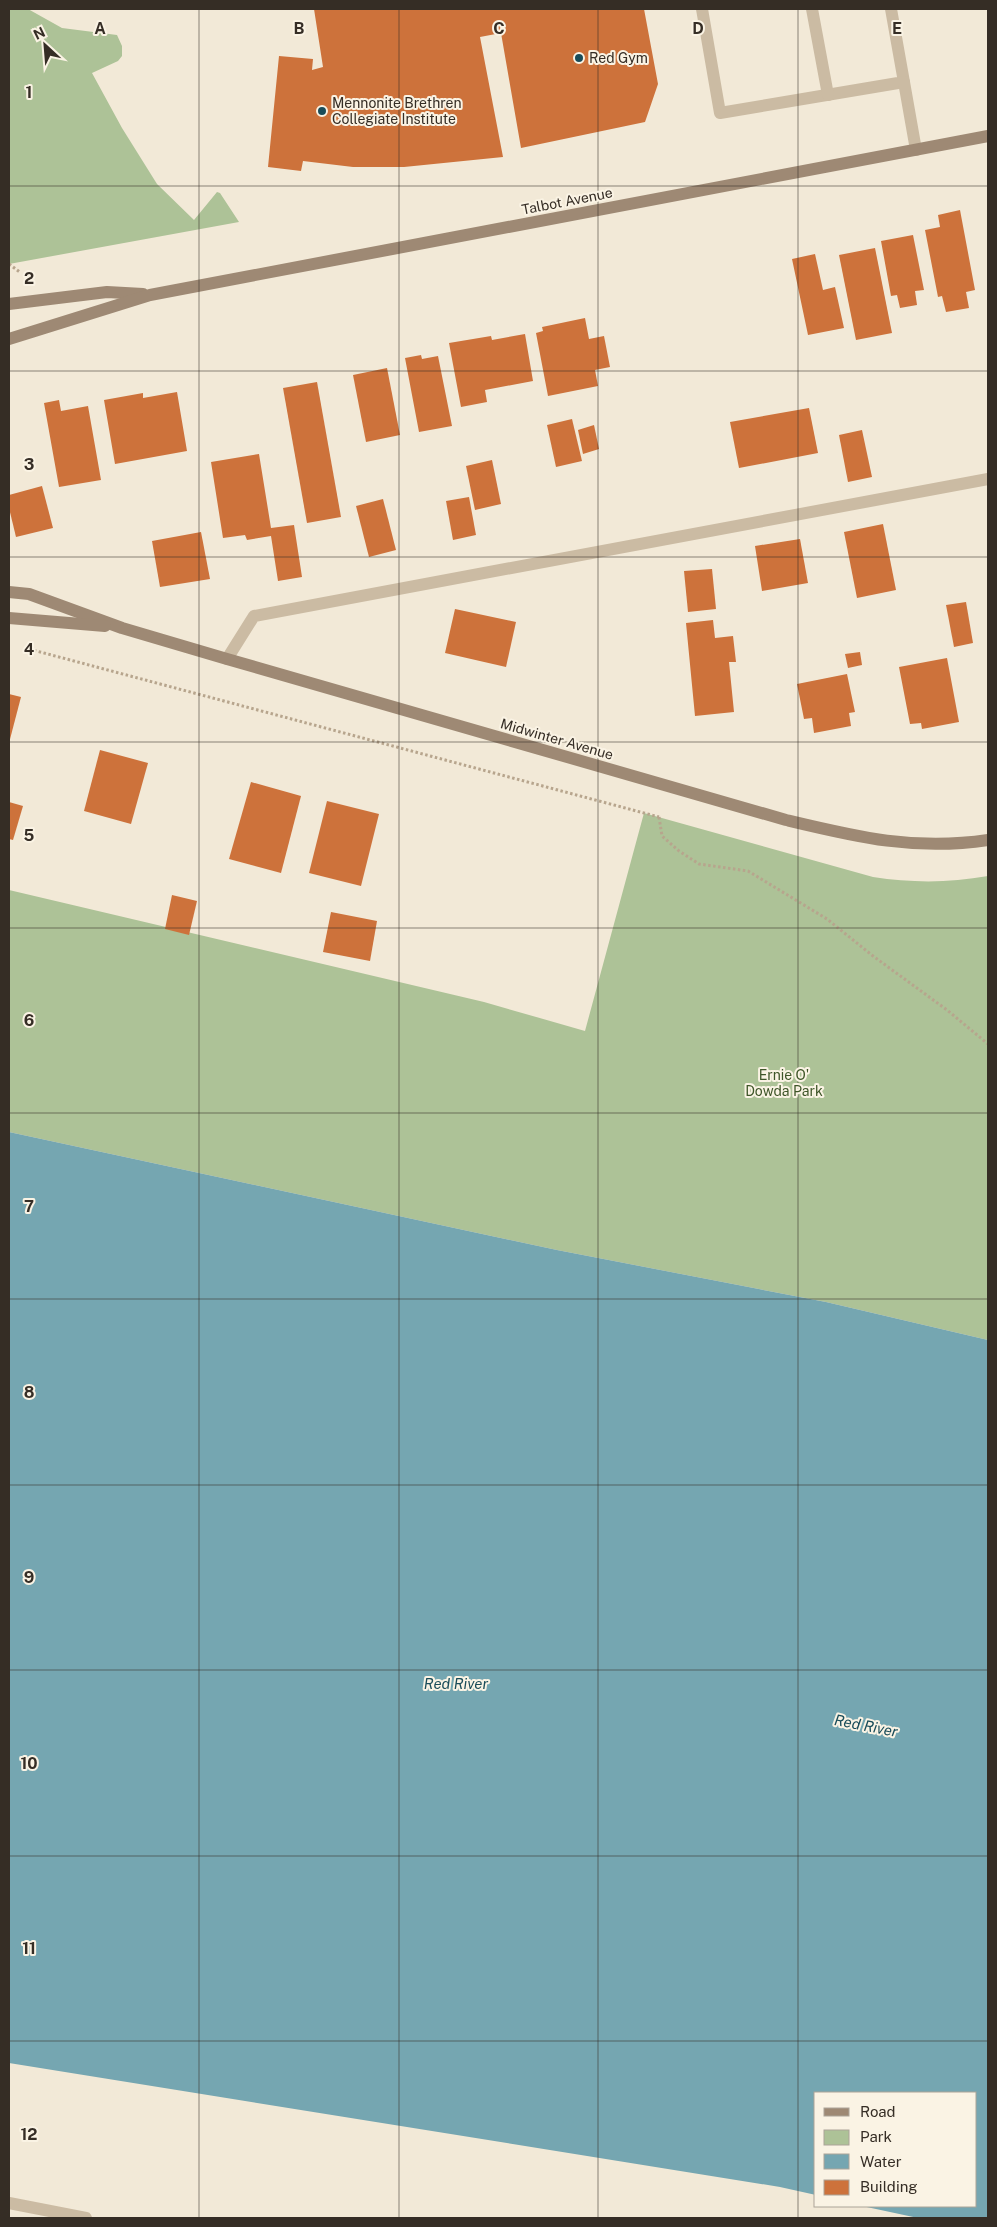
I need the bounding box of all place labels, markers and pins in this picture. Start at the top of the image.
place label: Red Gym [589,50,648,66]
marker: Red Gym [573,52,585,64]
place label: Mennonite Brethren Collegiate Institute [332,95,462,127]
marker: Mennonite Brethren Collegiate Institute [316,105,328,117]

